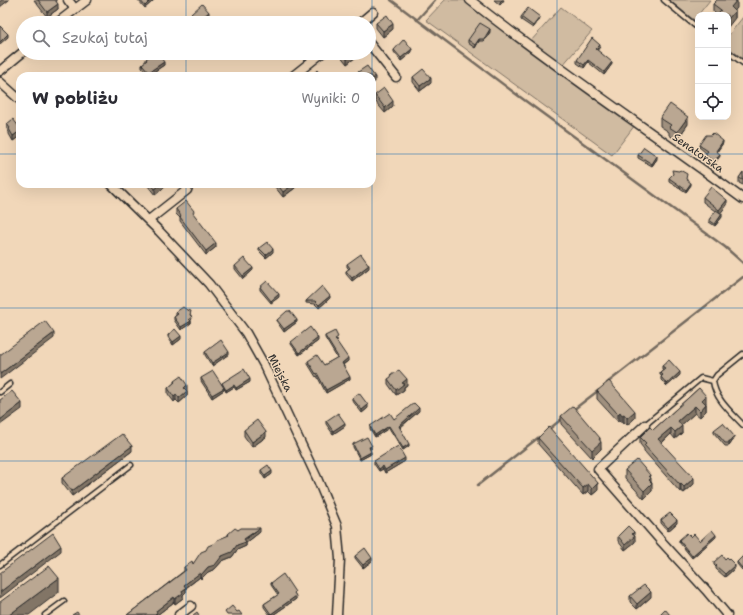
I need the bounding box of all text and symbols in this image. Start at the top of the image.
map controls [695,12,731,120]
button: + [695,12,731,48]
search box [16,16,376,60]
icon: search [30,27,52,49]
text: Szukaj tutaj [62,28,148,48]
button: − [695,48,731,84]
button: locate [695,84,731,120]
text: W pobliżu [32,87,118,109]
text: Wyniki: 0 [301,90,360,107]
street label: Senatorska [669,130,727,176]
street label: Miejska [264,352,296,395]

